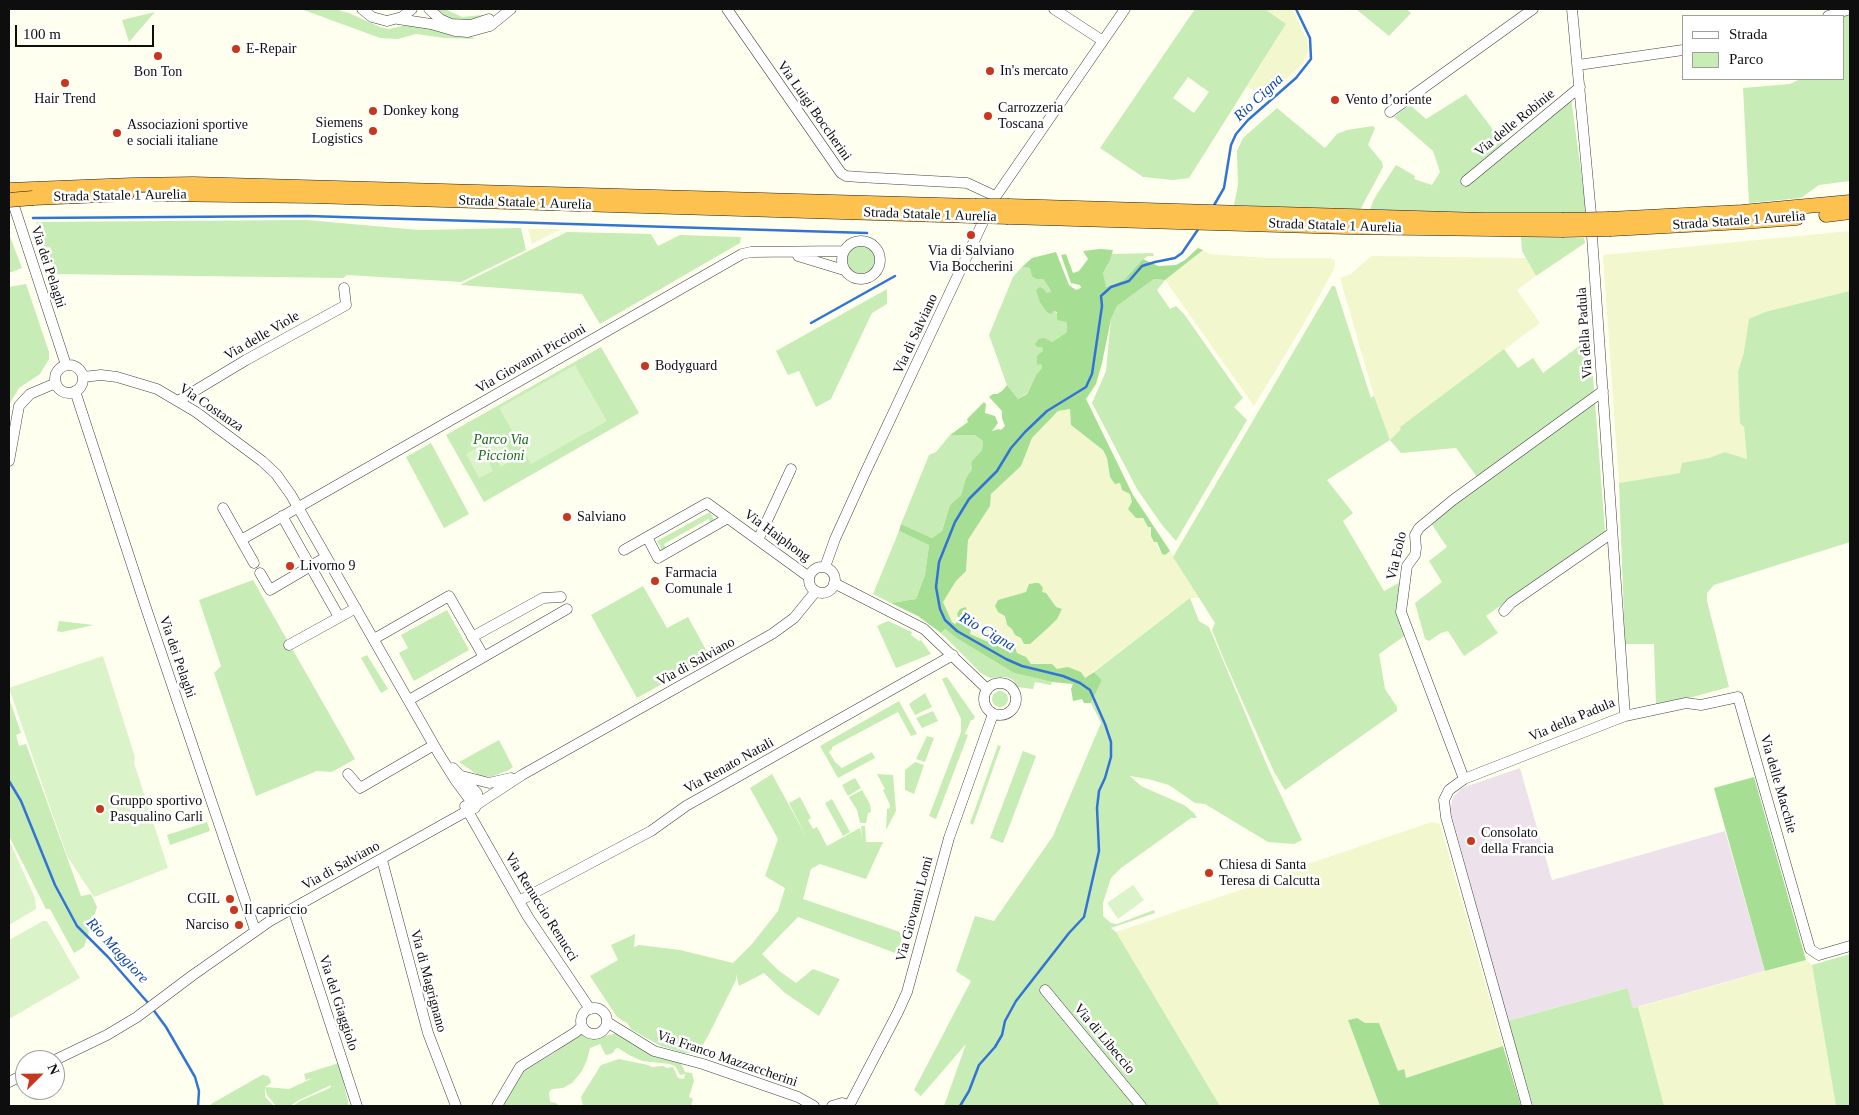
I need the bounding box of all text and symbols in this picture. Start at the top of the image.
scale bar [18,15,156,47]
legend [1682,15,1844,80]
text: 100 m [23,26,61,42]
text: Strada [1729,26,1767,42]
place label: E-Repair [246,41,297,57]
marker: E-Repair [230,43,242,55]
marker: Bon Ton [152,50,164,62]
text: Parco [1729,51,1763,67]
street label: Via Luigi Boccherini [773,58,855,164]
place label: In's mercato [1000,63,1068,79]
place label: Bon Ton [134,64,182,80]
marker: In's mercato [984,65,996,77]
water label: Rio Cigna [1230,71,1288,125]
marker: Hair Trend [59,77,71,89]
street label: Via delle Robinie [1472,86,1558,160]
place label: Hair Trend [34,91,96,107]
place label: Vento d’oriente [1345,92,1432,108]
marker: Vento d’oriente [1329,94,1341,106]
place label: Carrozzeria Toscana [998,100,1063,132]
place label: Donkey kong [383,103,459,119]
marker: Donkey kong [367,105,379,117]
marker: Carrozzeria Toscana [982,110,994,122]
place label: Siemens Logistics [312,115,363,148]
place label: Associazioni sportive e sociali italiane [127,117,248,150]
marker: Siemens Logistics [367,125,379,137]
marker: Associazioni sportive e sociali italiane [111,127,123,139]
street label: Strada Statale 1 Aurelia [53,186,187,206]
street label: Strada Statale 1 Aurelia [458,192,592,214]
street label: Strada Statale 1 Aurelia [863,204,997,226]
street label: Strada Statale 1 Aurelia [1672,208,1806,234]
street label: Strada Statale 1 Aurelia [1268,215,1402,237]
street label: Via dei Pelaghi [27,224,69,310]
marker: Via di Salviano Via Boccherini [965,229,977,241]
place label: Via di Salviano Via Boccherini [928,243,1014,276]
street label: Via della Padula [1573,287,1597,379]
street label: Via di Salviano [890,291,942,377]
street label: Via delle Viole [221,308,303,364]
street label: Via Giovanni Piccioni [473,321,589,397]
place label: Bodyguard [655,358,717,374]
marker: Bodyguard [639,360,651,372]
street label: Via Costanza [176,380,246,436]
park label: Parco Via Piccioni [473,432,529,464]
street label: Via Haiphong [740,506,814,566]
place label: Salviano [577,509,626,525]
marker: Salviano [561,511,573,523]
street label: Via Eolo [1383,530,1411,582]
place label: Livorno 9 [300,558,356,574]
marker: Livorno 9 [284,560,296,572]
place label: Farmacia Comunale 1 [665,565,733,598]
marker: Farmacia Comunale 1 [649,575,661,587]
water label: Rio Cigna [956,609,1018,655]
street label: Via dei Pelaghi [155,614,199,700]
street label: Via di Salviano [654,634,738,690]
street label: Via della Padula [1527,694,1617,746]
street label: Via delle Macchie [1756,733,1800,835]
street label: Via Renato Natali [681,734,777,798]
place label: Gruppo sportivo Pasqualino Carli [110,793,203,826]
marker: Gruppo sportivo Pasqualino Carli [94,803,106,815]
place label: Consolato della Francia [1481,825,1554,858]
marker: Consolato della Francia [1465,835,1477,847]
street label: Via di Salviano [299,838,383,894]
street label: Via Renuccio Renucci [501,849,581,965]
street label: Via Giovanni Lomi [893,854,937,964]
place label: Chiesa di Santa Teresa di Calcutta [1219,857,1320,890]
marker: Chiesa di Santa Teresa di Calcutta [1203,867,1215,879]
place label: CGIL [187,891,220,907]
marker: CGIL [224,893,236,905]
place label: Il capriccio [244,902,307,918]
marker: Il capriccio [228,904,240,916]
water label: Rio Maggiore [82,914,152,988]
place label: Narciso [185,917,229,933]
marker: Narciso [233,919,245,931]
street label: Via di Magrignano [406,928,450,1034]
street label: Via del Giaggiolo [315,953,361,1053]
street label: Via di Libeccio [1070,1001,1138,1077]
street label: Via Franco Mazzaccherini [654,1027,800,1091]
north arrow [15,1050,65,1100]
text: N [44,1062,62,1077]

